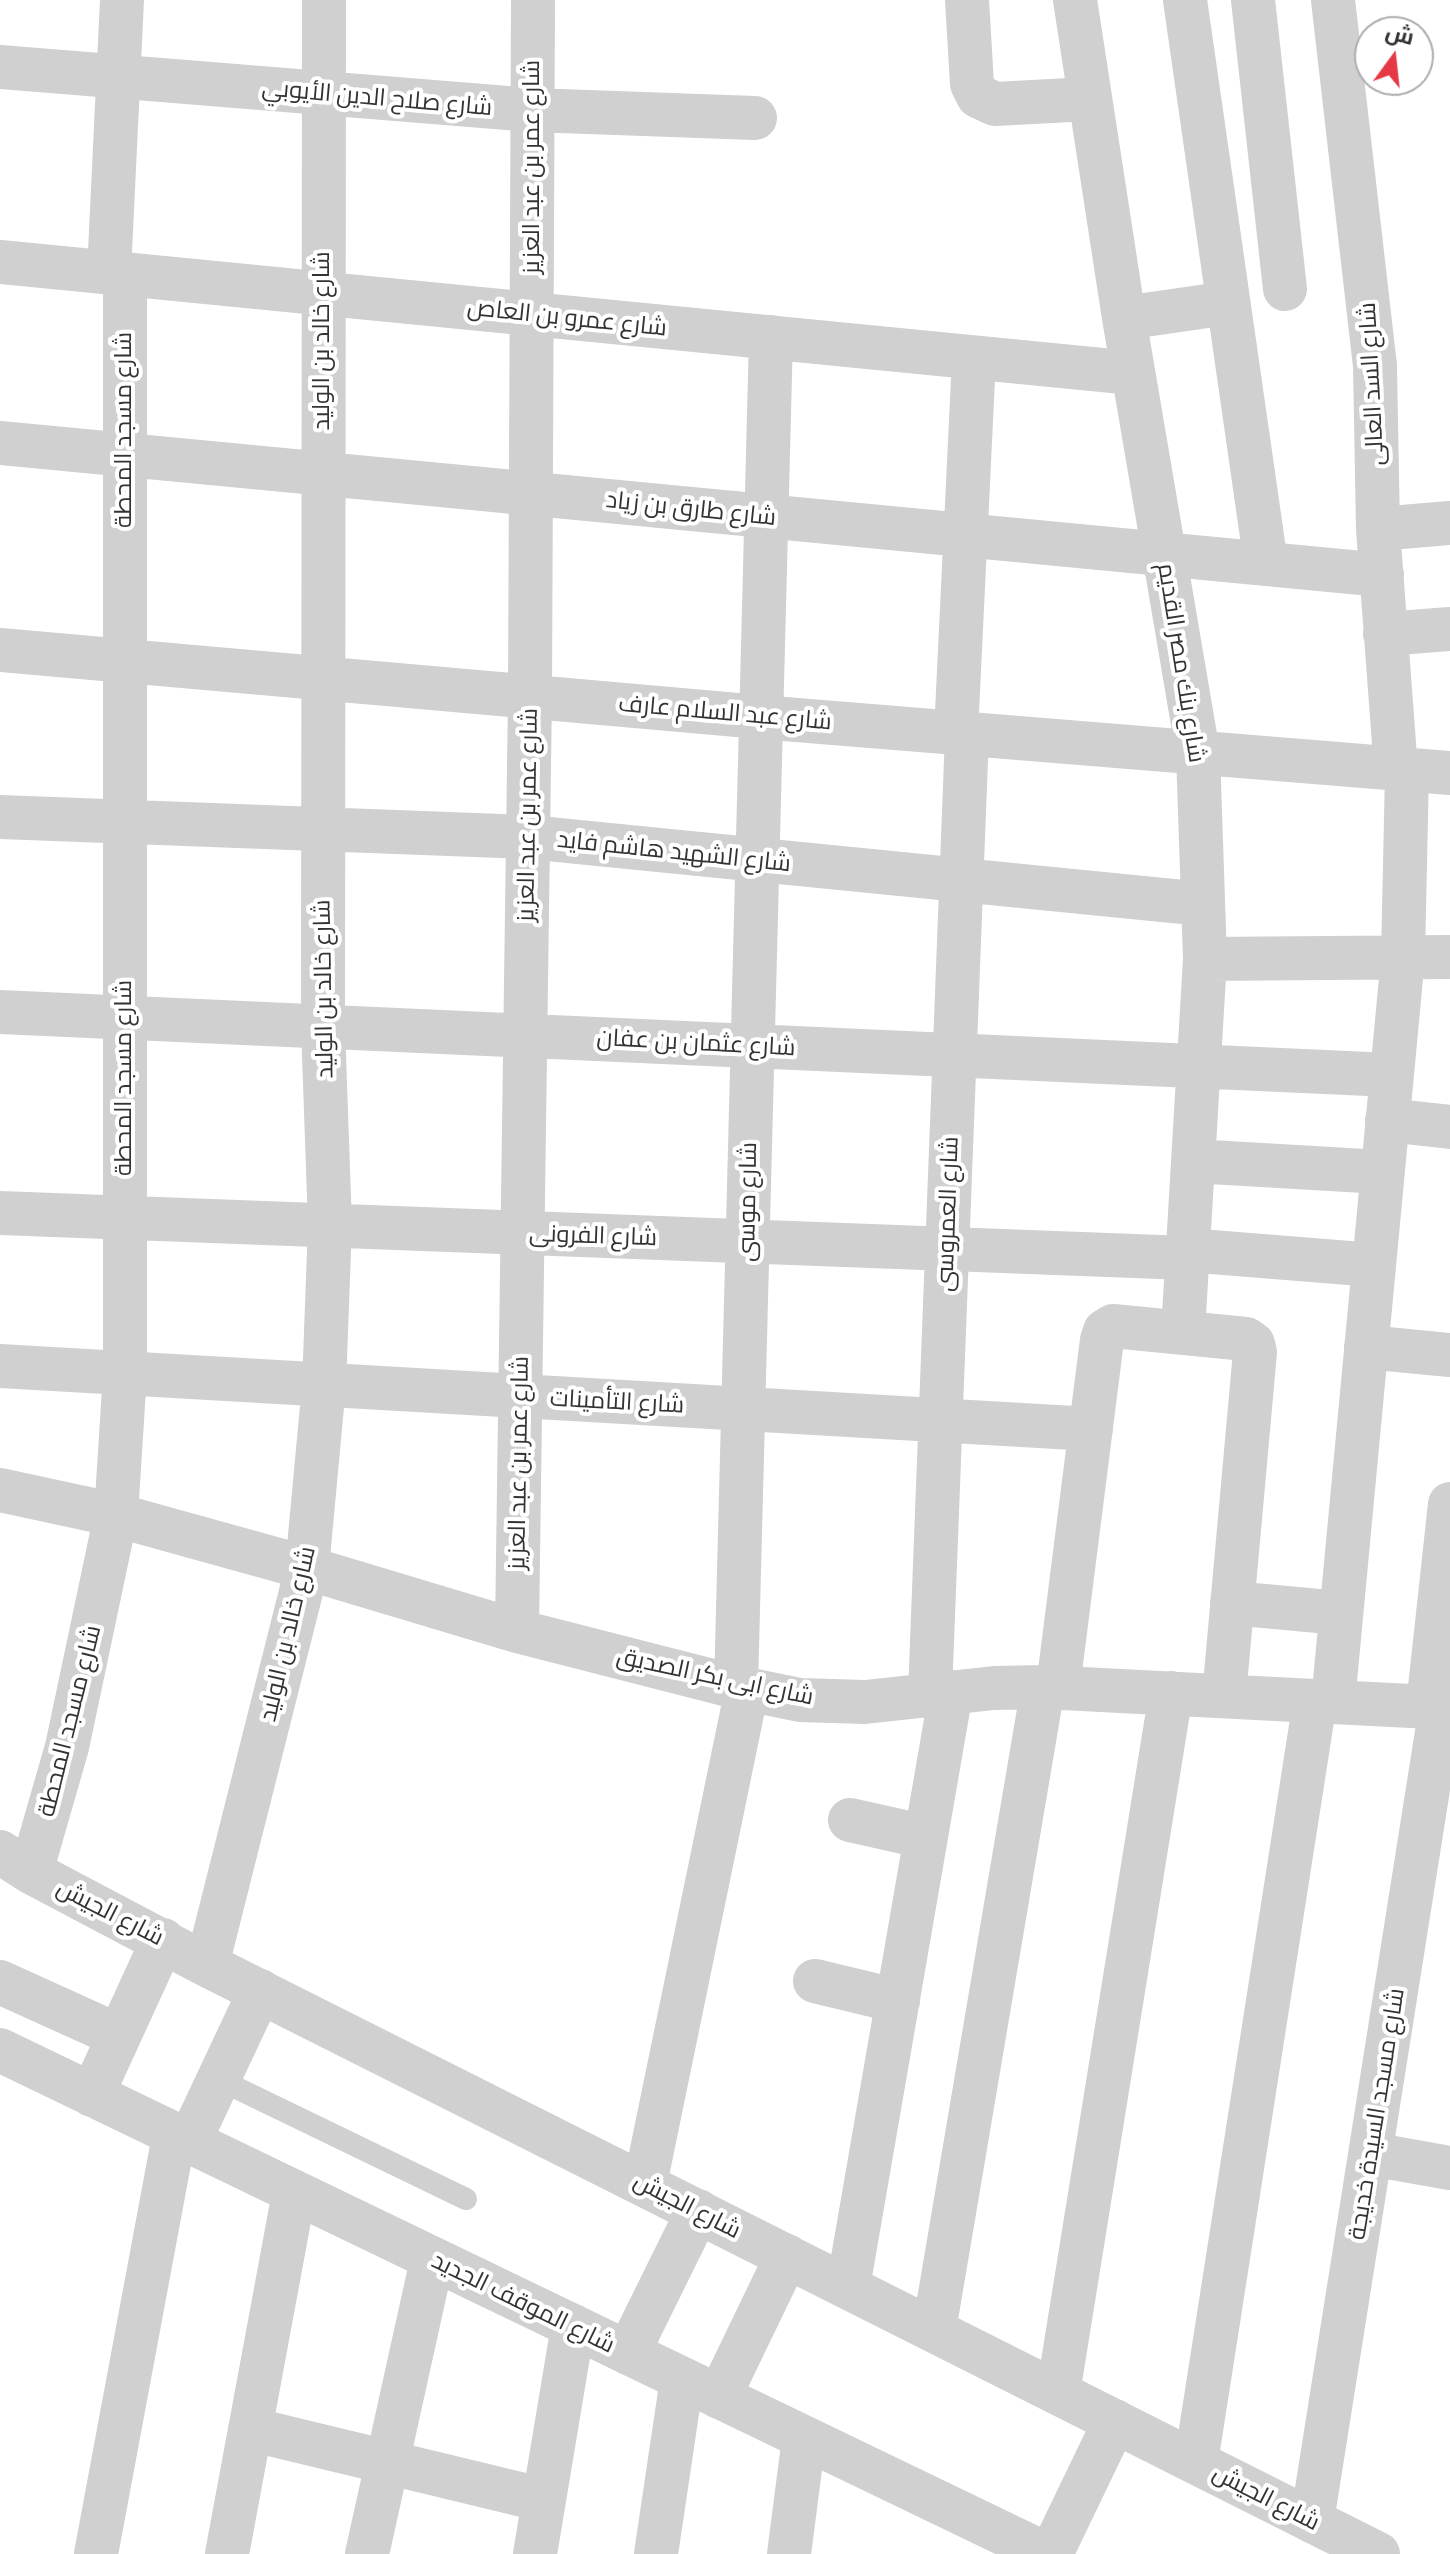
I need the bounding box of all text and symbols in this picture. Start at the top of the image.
north arrow [1354,16,1434,96]
text: ش [1383,18,1417,51]
street label: شارع عمر بن عبد العزيز [518,60,546,274]
street label: شارع صلاح الدين الأيوبي [261,74,493,122]
street label: شارع خالد بن الوليد [308,251,336,431]
street label: شارع عمرو بن العاص [466,293,668,343]
street label: شارع السد العالى [1353,302,1391,466]
street label: شارع مسجد المحطة [110,332,138,528]
street label: شارع طارق بن زياد [604,486,778,532]
street label: شارع بنك مصر القديم [1151,561,1211,765]
street label: شارع عبد السلام عارف [617,689,833,737]
street label: شارع عمر بن عبد العزيز [512,708,544,922]
street label: شارع الشهيد هاشم فايد [556,825,792,879]
street label: شارع خالد بن الوليد [308,899,340,1079]
street label: شارع مسجد المحطة [110,980,138,1176]
street label: شارع عثمان بن عفان [596,1023,796,1063]
street label: شارع العمروسى [931,1136,965,1292]
street label: شارع موسى [733,1142,763,1262]
street label: شارع الفرونى [528,1219,658,1253]
street label: شارع عمر بن عبد العزيز [503,1356,535,1570]
street label: شارع التأمينات [549,1384,685,1420]
street label: شارع خالد بن الوليد [254,1543,322,1725]
street label: شارع مسجد المحطة [32,1622,108,1820]
street label: شارع ابى بكر الصديق [614,1642,816,1712]
street label: شارع الجيش [52,1874,168,1952]
street label: شارع مسجد السيدة خديجة [1343,1986,1411,2242]
street label: شارع الجيش [629,2167,745,2245]
street label: شارع الموقف الجديد [427,2246,619,2360]
street label: شارع الجيش [1208,2459,1324,2537]

